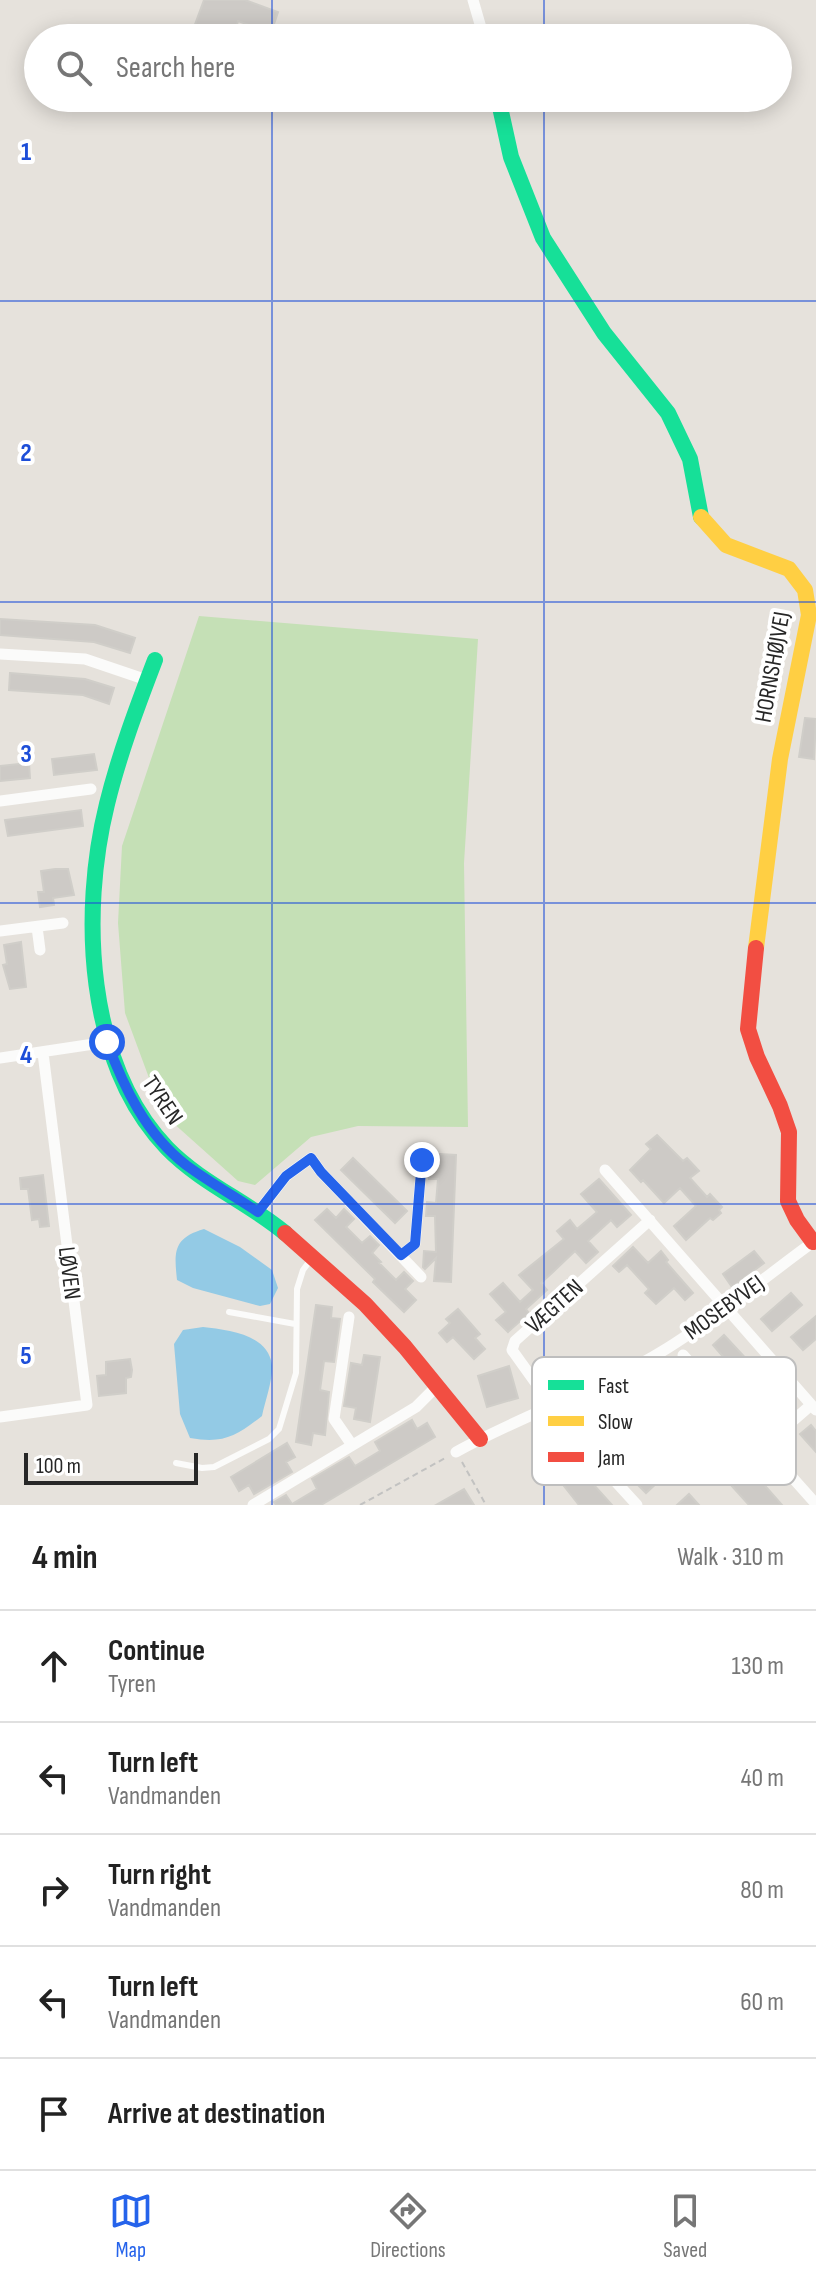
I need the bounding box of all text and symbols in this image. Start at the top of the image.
search box [24,24,792,112]
icon: search [52,46,96,90]
text: Search here [116,50,235,86]
text: 1 [21,137,31,168]
text: 2 [20,438,32,469]
street label: HORNSHØJVEJ [748,609,797,725]
text: 3 [20,739,32,770]
route start [89,1024,125,1060]
text: 4 [20,1040,32,1071]
street label: TYREN [136,1070,189,1130]
route end [404,1142,440,1178]
street label: LØVEN [52,1245,87,1301]
street label: MOSEBYVEJ [678,1269,770,1346]
street label: VÆGTEN [519,1273,589,1340]
text: 5 [20,1341,32,1372]
legend [532,1357,796,1485]
text: Fast [598,1373,629,1400]
text: Slow [598,1409,633,1436]
text: Jam [597,1445,625,1472]
scale bar [24,1449,198,1485]
text: 100 m [36,1453,81,1480]
text: 4 min [32,1537,98,1578]
text: Walk · 310 m [677,1542,784,1573]
text: Continue [108,1633,205,1669]
icon: ahead [32,1644,76,1688]
text: 130 m [732,1651,784,1682]
text: Tyren [108,1669,156,1700]
text: Turn left [108,1745,198,1781]
icon: left [32,1756,76,1800]
text: 40 m [741,1763,784,1794]
text: Vandmanden [108,1781,221,1812]
text: Turn right [108,1857,211,1893]
icon: right [32,1868,76,1912]
text: 80 m [740,1875,784,1906]
text: Vandmanden [108,1893,221,1924]
text: Turn left [108,1969,198,2005]
icon: left [32,1980,76,2024]
text: 60 m [740,1987,784,2018]
text: Vandmanden [108,2005,221,2036]
icon: arrive [32,2092,76,2136]
text: Arrive at destination [108,2096,325,2132]
tab: Map [109,2189,153,2264]
tab: Directions [370,2189,446,2264]
tab: Saved [663,2189,707,2264]

